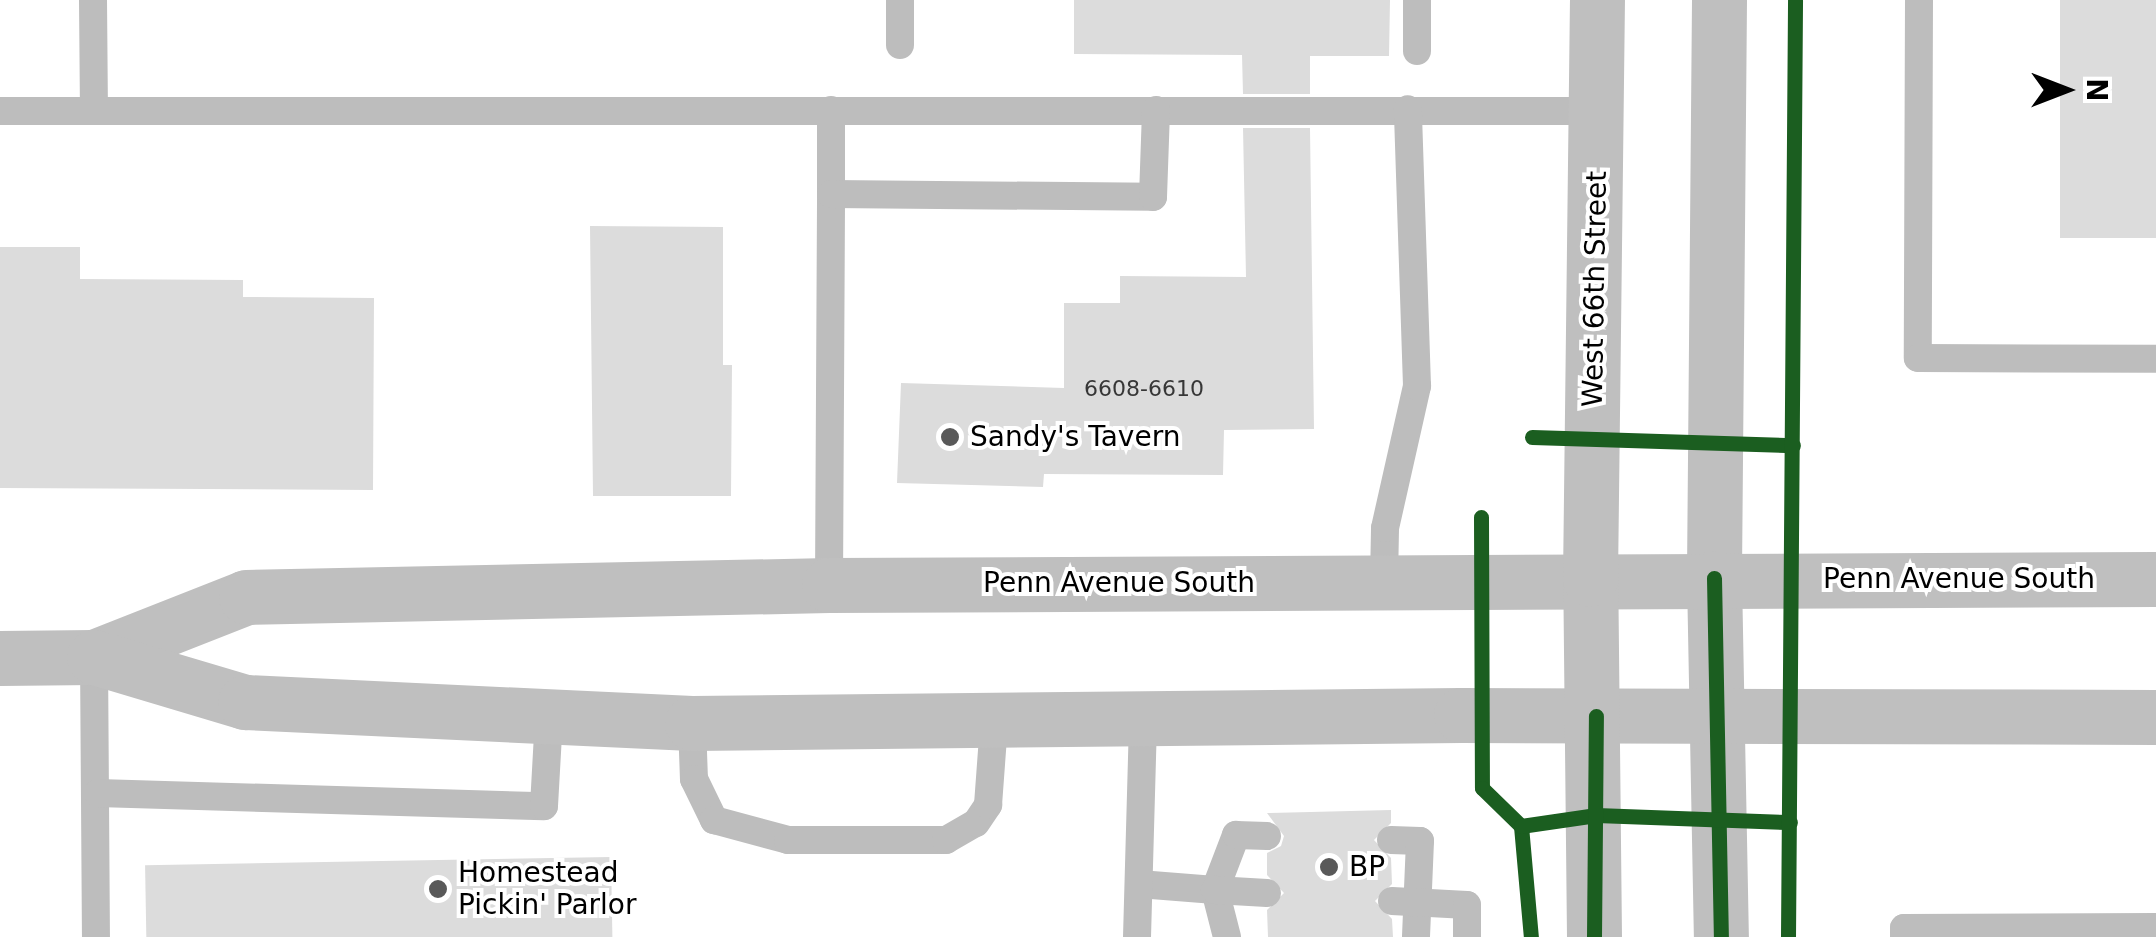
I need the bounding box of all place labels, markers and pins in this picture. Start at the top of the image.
place label: Sandy's Tavern [970,420,1180,454]
marker: Sandy's Tavern [939,426,961,448]
place label: BP [1349,850,1385,884]
place label: Homestead Pickin' Parlor [458,856,636,922]
marker: BP [1318,856,1340,878]
marker: Homestead Pickin' Parlor [427,878,449,900]

